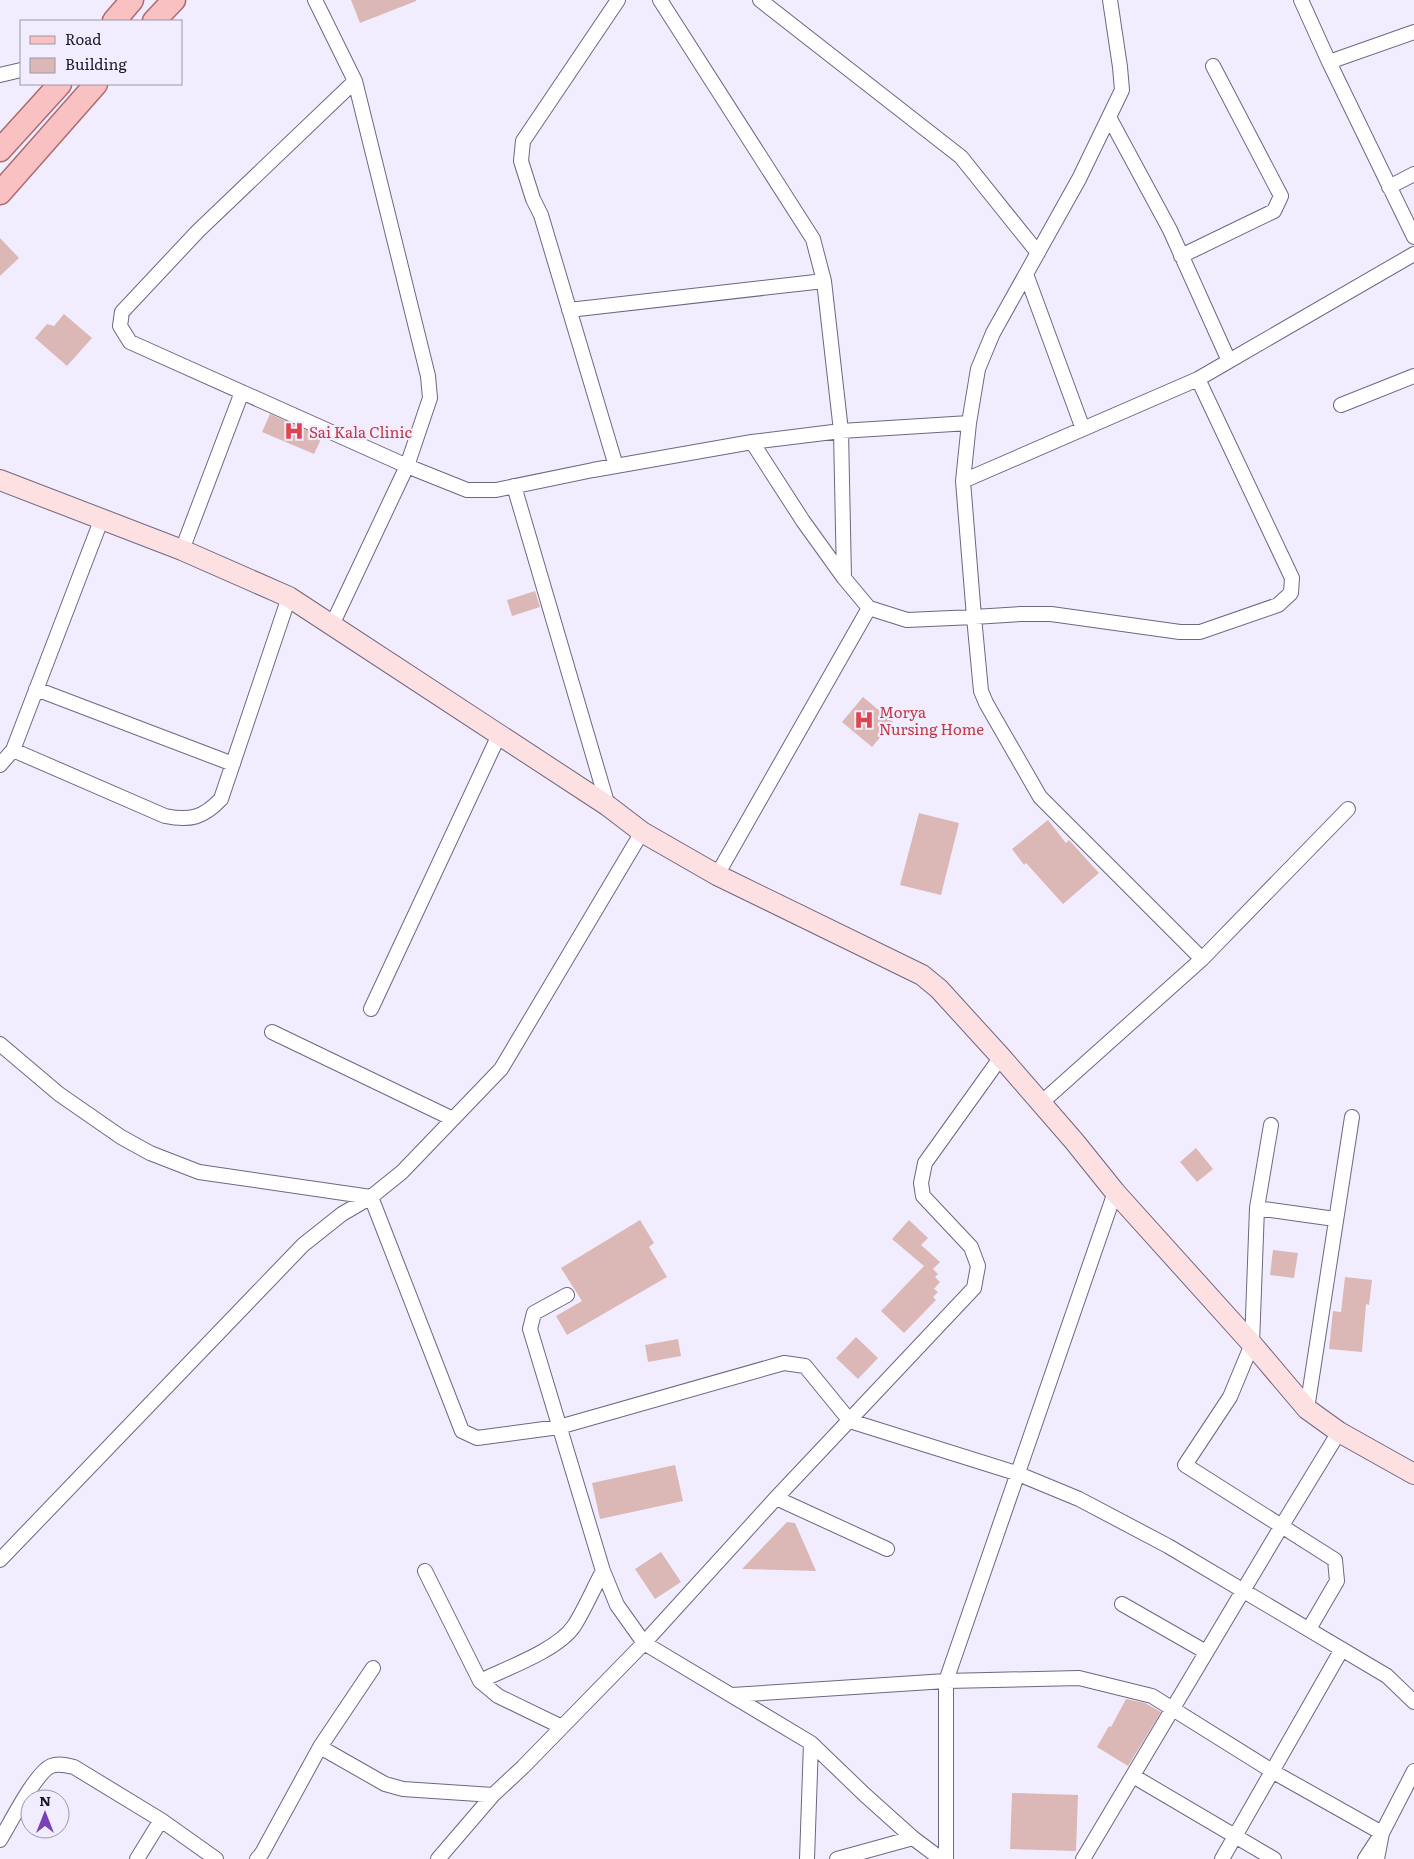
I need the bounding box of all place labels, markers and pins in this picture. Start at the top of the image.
hospital icon: Sai Kala Clinic [283,420,305,442]
place label: Sai Kala Clinic [309,420,412,443]
place label: Morya Nursing Home [879,700,984,740]
hospital icon: Morya Nursing Home [853,709,875,731]

